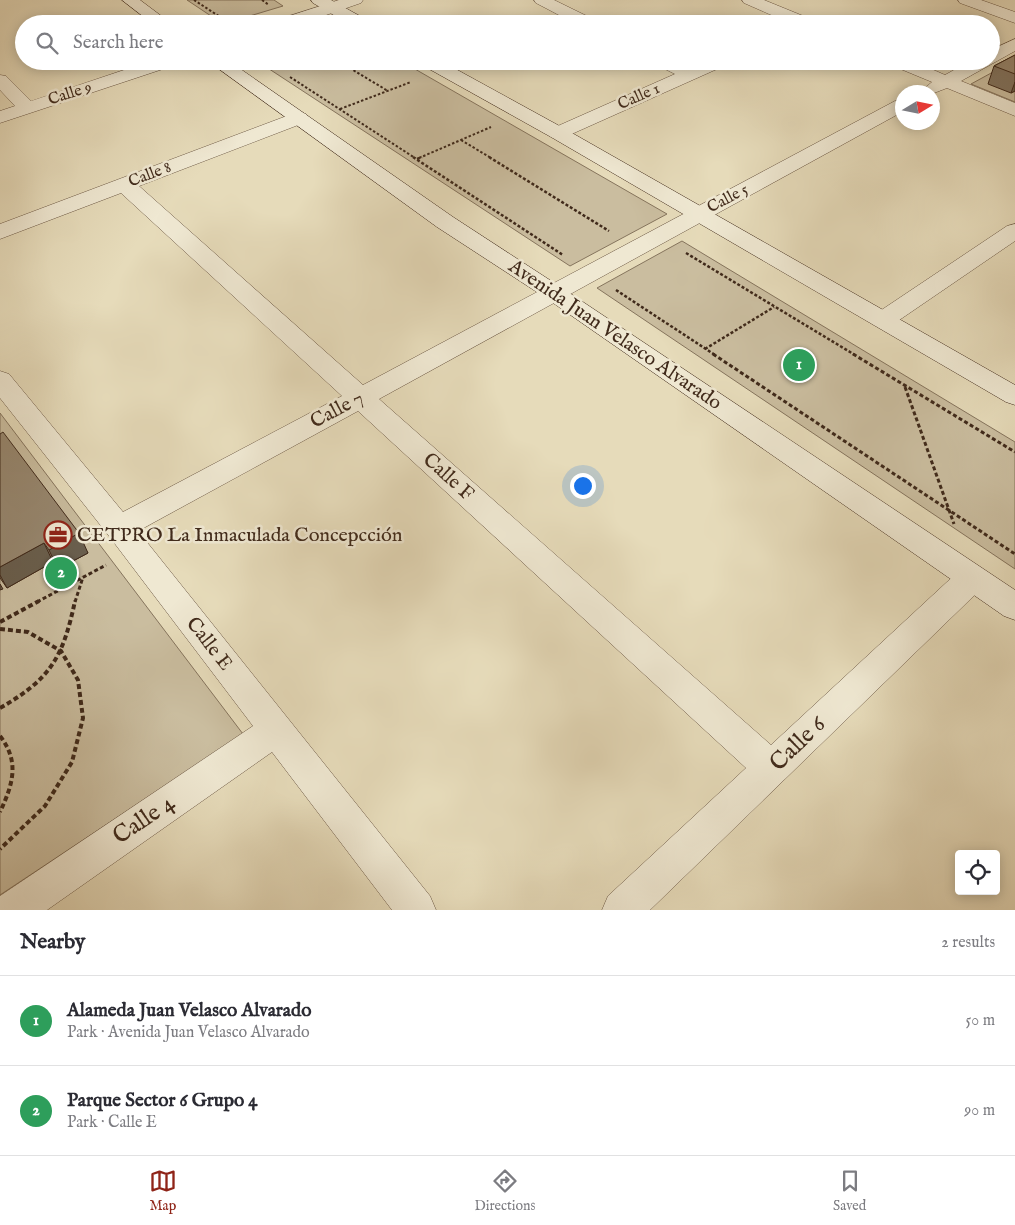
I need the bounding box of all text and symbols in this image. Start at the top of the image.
search box [15,15,1000,70]
icon: search [33,29,61,57]
text: Search here [73,31,164,55]
street label: Calle 9 [46,78,94,110]
street label: Calle 1 [615,79,663,115]
north arrow [895,85,940,130]
street label: Calle 8 [126,158,174,192]
street label: Calle 5 [704,180,752,218]
street label: Avenida Juan Velasco Alvarado [503,254,727,416]
pin: 1 [783,346,815,384]
street label: Calle 7 [306,386,368,434]
street label: Calle F [417,448,479,507]
your location [570,473,596,499]
office icon: CETPRO La Inmaculada Concepcción [43,520,73,550]
place label: CETPRO La Inmaculada Concepcción [77,523,403,548]
pin: 2 [45,554,77,592]
street label: Calle E [180,612,238,676]
street label: Calle 6 [763,709,833,778]
street label: Calle 4 [107,788,181,852]
map controls [955,850,1000,895]
button: locate [955,850,1000,895]
text: Nearby [20,929,85,956]
text: 2 results [941,933,995,953]
text: Alameda Juan Velasco Alvarado [67,999,311,1023]
text: 1 [33,1011,39,1031]
text: 50 m [966,1011,995,1031]
text: Park · Avenida Juan Velasco Alvarado [67,1023,310,1043]
text: Parque Sector 6 Grupo 4 [67,1089,258,1113]
text: 2 [32,1101,40,1121]
text: 90 m [964,1101,995,1121]
text: Park · Calle E [67,1113,157,1133]
tab: Map [149,1167,177,1215]
tab: Directions [474,1167,535,1215]
tab: Saved [833,1167,866,1215]

